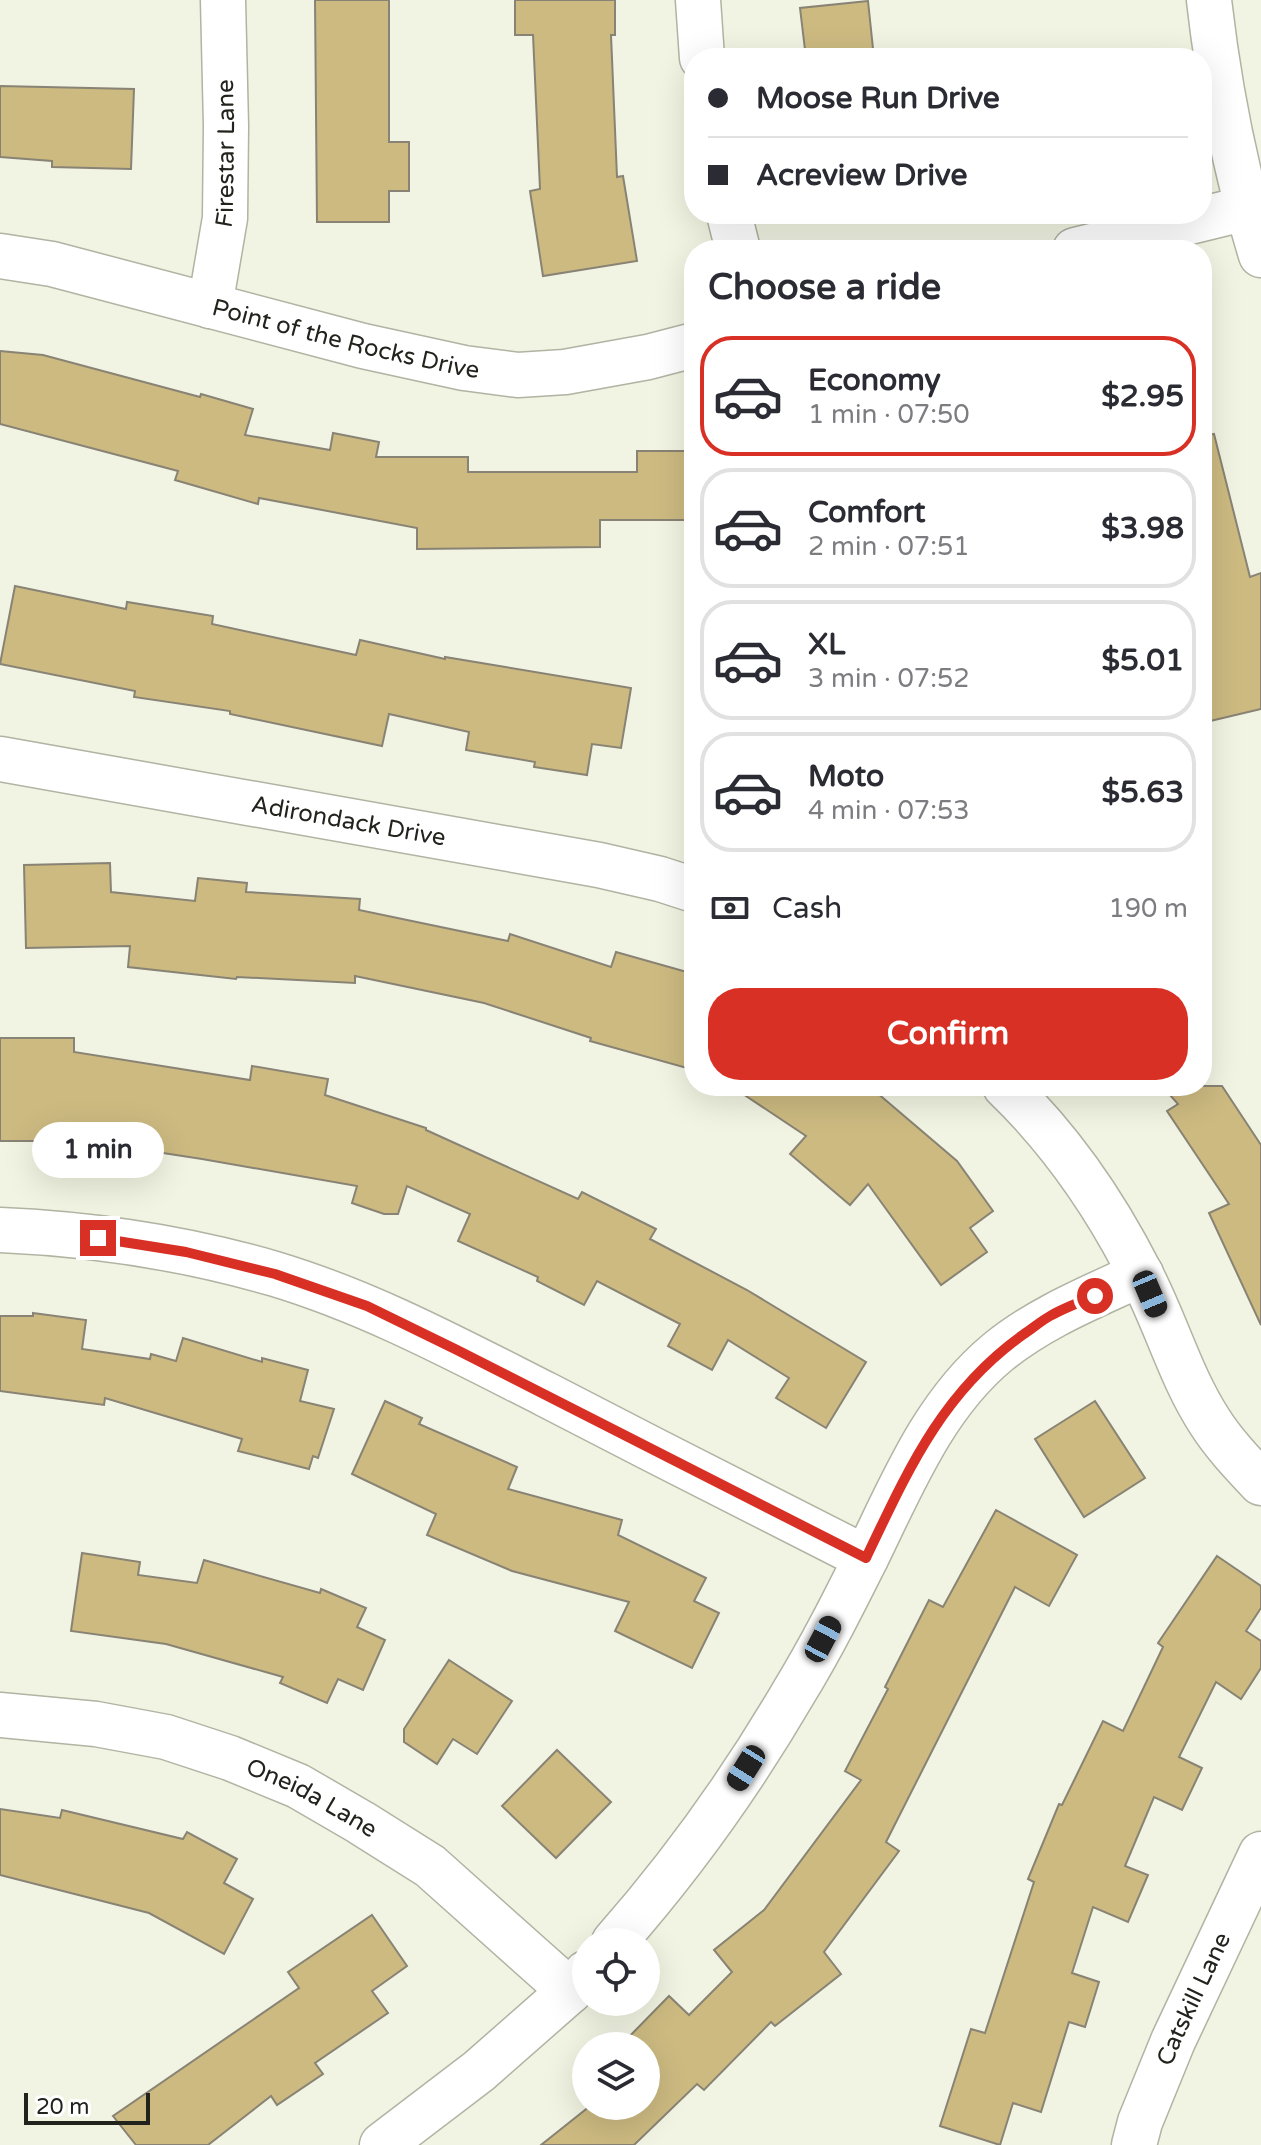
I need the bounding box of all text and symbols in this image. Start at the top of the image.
street label: Firestar Lane [210,79,241,230]
text: Moose Run Drive [756,80,1000,117]
text: Acreview Drive [756,157,968,194]
text: Choose a ride [708,266,941,309]
street label: Point of the Rocks Drive [209,293,481,385]
icon: car [712,360,784,432]
text: Economy [808,362,941,399]
text: $2.95 [1101,378,1184,415]
text: 1 min · 07:50 [808,399,970,430]
icon: car [712,492,784,564]
text: Comfort [808,494,926,531]
text: $3.98 [1101,510,1184,547]
text: 2 min · 07:51 [808,531,970,562]
icon: car [712,624,784,696]
text: XL [808,626,845,663]
text: $5.01 [1102,642,1184,679]
text: 3 min · 07:52 [808,663,970,694]
icon: car [712,756,784,828]
text: Moto [808,758,884,795]
text: $5.63 [1102,774,1184,811]
street label: Adirondack Drive [249,790,448,853]
text: 4 min · 07:53 [808,795,970,826]
icon: cash [708,886,752,930]
text: Cash [772,890,842,927]
text: 190 m [1108,893,1188,924]
button: Confirm [708,988,1188,1080]
callout: 1 min [32,1122,164,1178]
text: 1 min [63,1134,133,1165]
route end [80,1220,116,1256]
car [1130,1267,1170,1321]
route start [1077,1278,1113,1314]
car [801,1612,845,1666]
car [723,1741,769,1795]
street label: Oneida Lane [242,1752,382,1844]
map controls [572,1928,660,2120]
button: locate [572,1928,660,2016]
street label: Catskill Lane [1151,1928,1237,2070]
button: layers [572,2032,660,2120]
scale bar [24,2089,150,2125]
text: 20 m [36,2094,90,2120]

